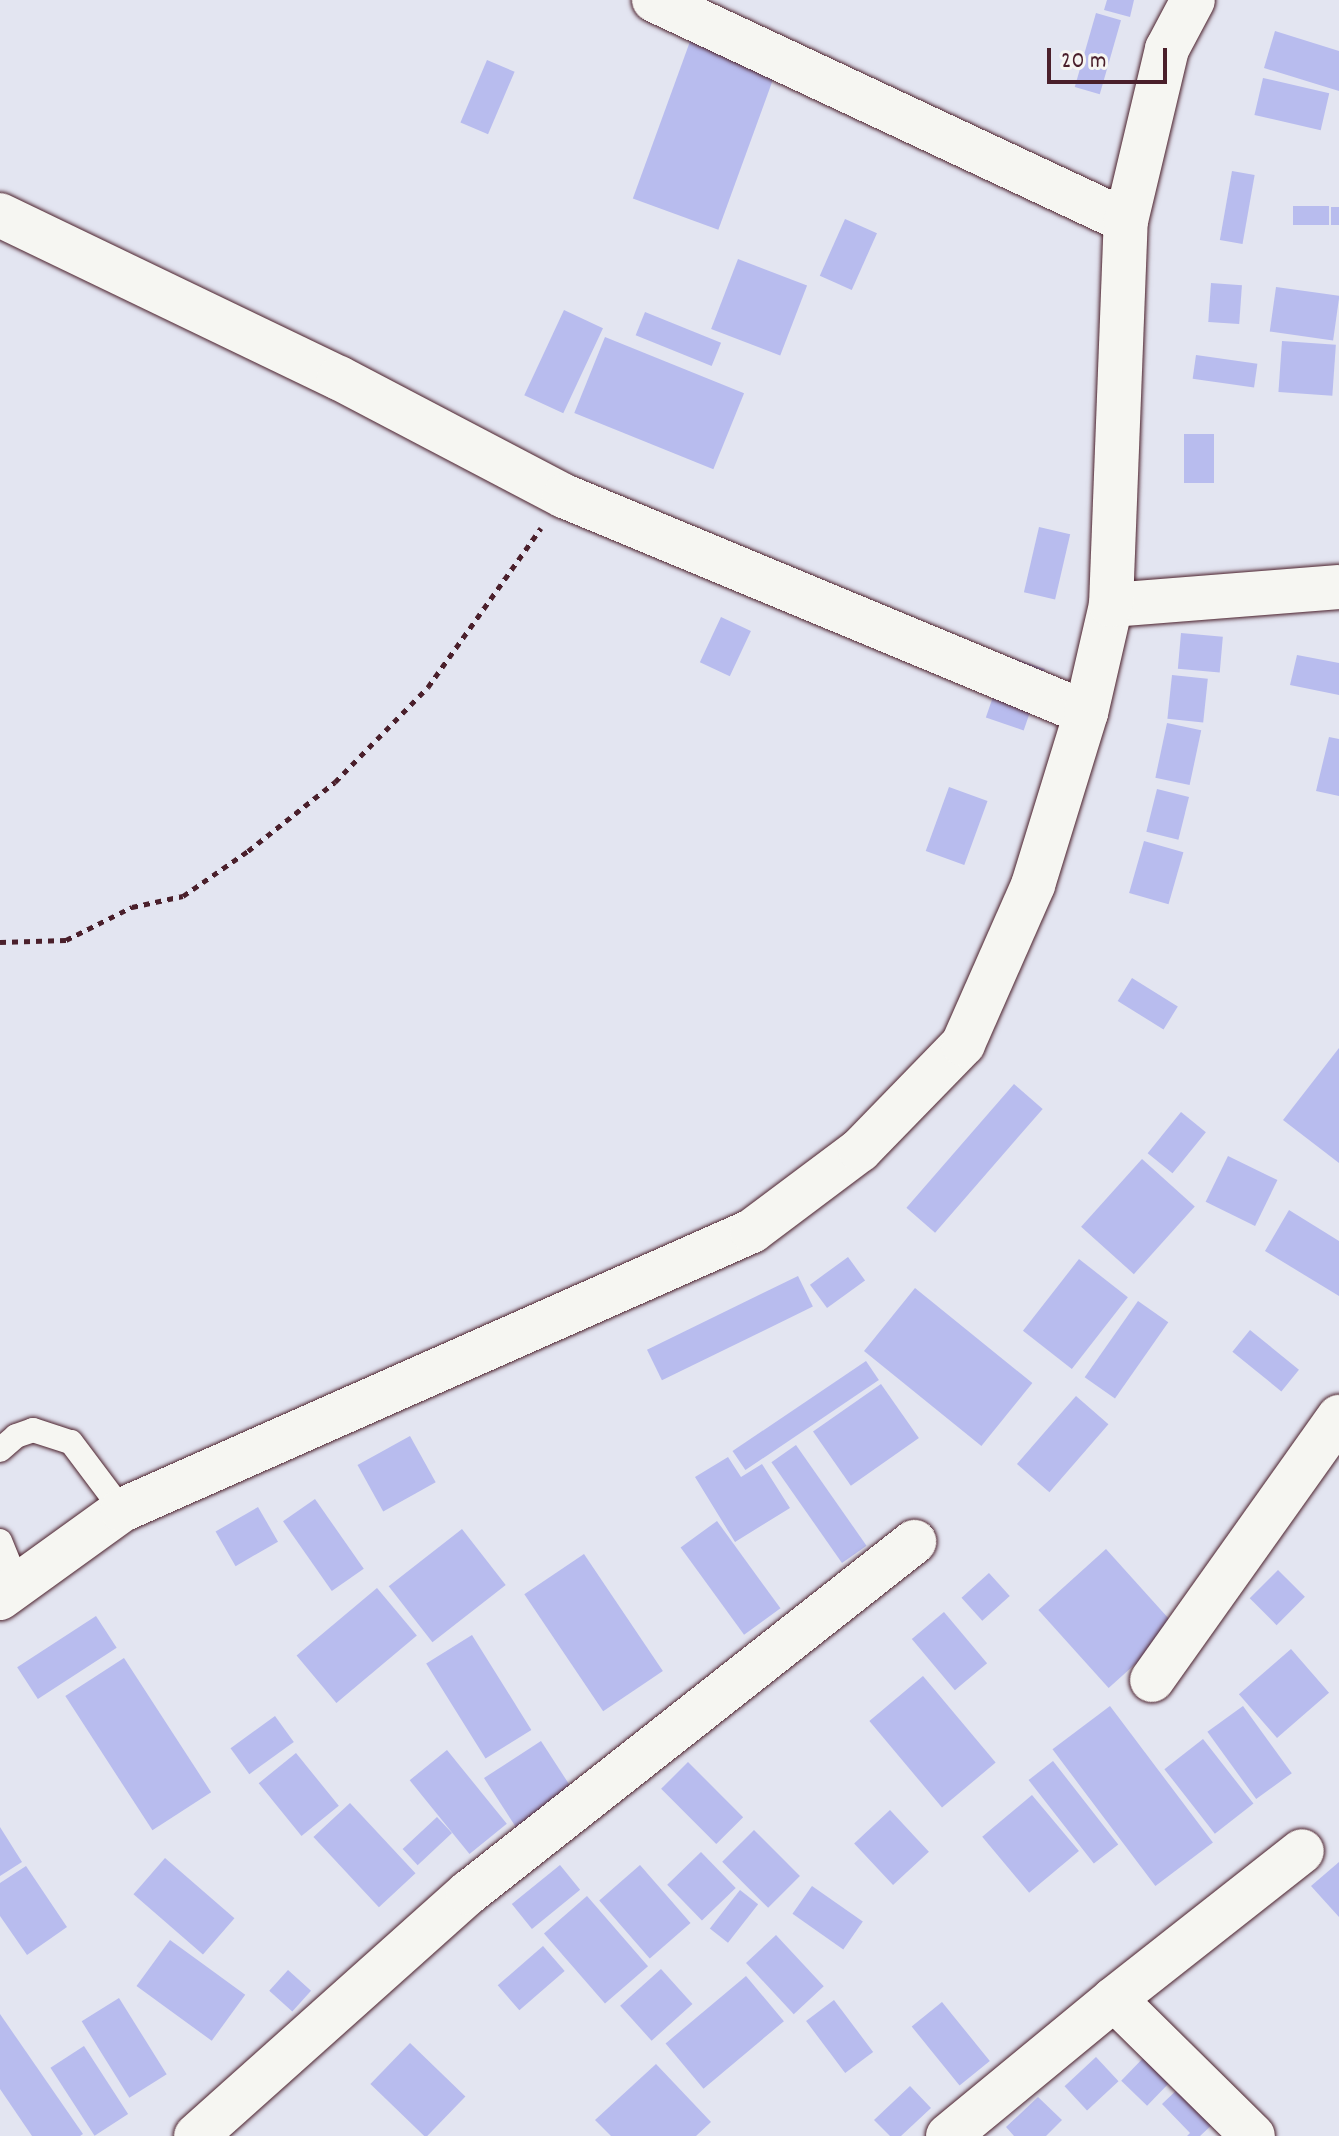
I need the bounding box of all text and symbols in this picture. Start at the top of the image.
scale bar [1051,32,1171,82]
text: 20 m [1061,45,1107,79]

